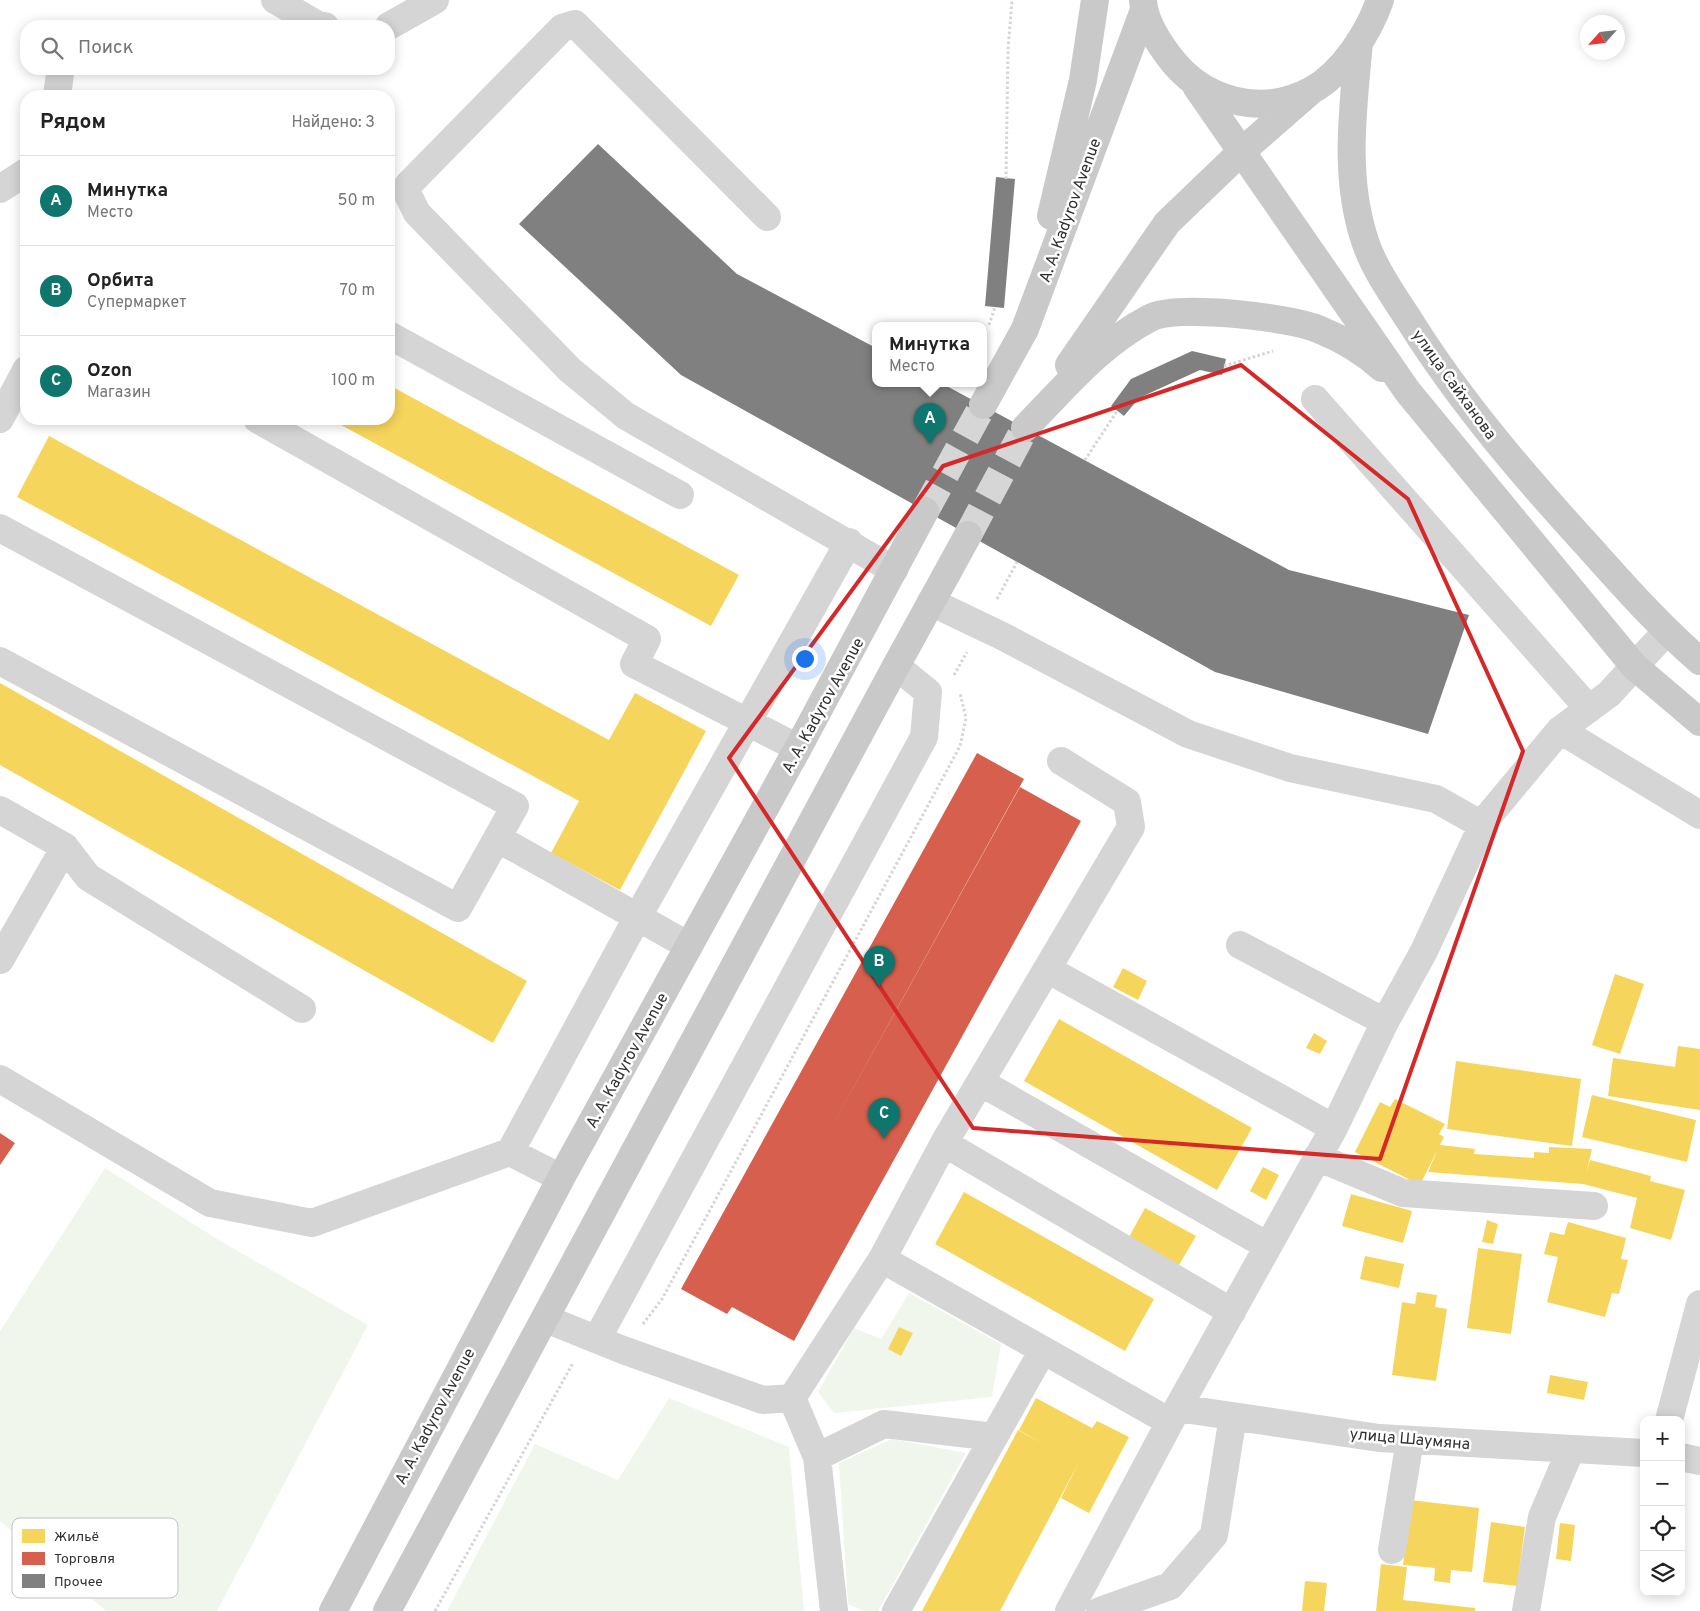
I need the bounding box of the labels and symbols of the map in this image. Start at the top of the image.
north arrow [1580,15,1625,60]
street label: A. A. Kadyrov Avenue [1036,136,1106,285]
street label: улица Сайханова [1407,326,1500,444]
pin: A [914,403,946,444]
street label: A. A. Kadyrov Avenue [778,635,869,777]
your location [792,646,818,672]
pin: B [863,946,895,987]
street label: A. A. Kadyrov Avenue [582,990,673,1132]
pin: C [868,1098,900,1139]
street label: A. A. Kadyrov Avenue [391,1345,480,1489]
street label: улица Шаумяна [1349,1425,1471,1455]
legend [12,1518,178,1598]
text: Жильё [54,1529,99,1546]
text: Торговля [54,1551,115,1568]
text: Прочее [54,1574,103,1591]

